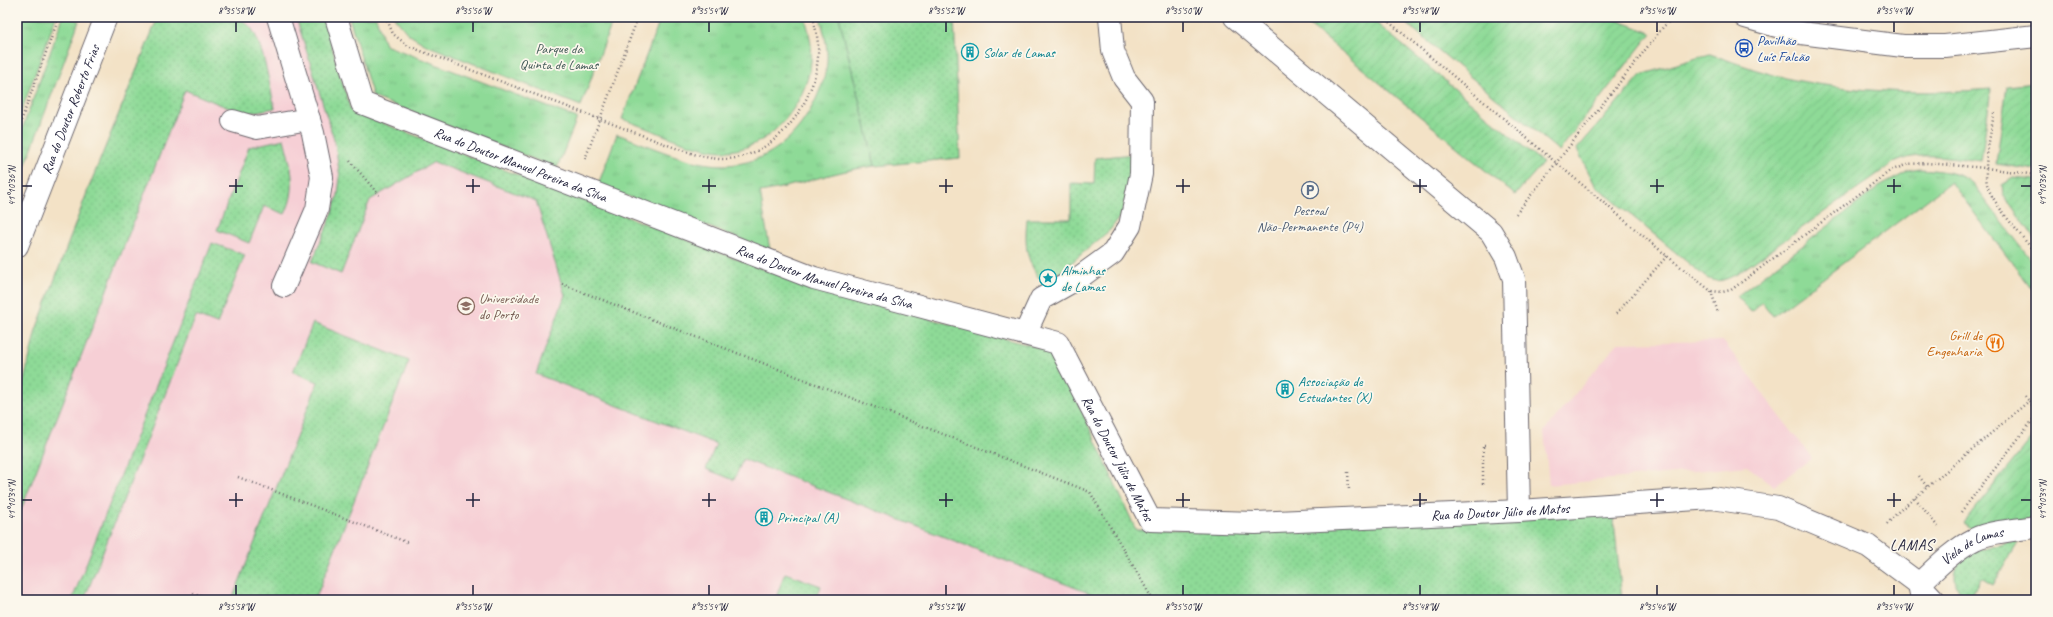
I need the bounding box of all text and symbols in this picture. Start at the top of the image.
text: 8°35'58"W [218,4,256,17]
text: 8°35'56"W [455,4,493,17]
text: 8°35'54"W [691,4,729,17]
text: 8°35'52"W [928,4,966,17]
text: 8°35'50"W [1165,4,1203,17]
text: 8°35'48"W [1402,4,1440,17]
text: 8°35'46"W [1639,4,1677,17]
text: 8°35'44"W [1876,4,1914,17]
place label: Pavilhão Luís Falcão [1757,32,1810,65]
bus stop icon: Pavilhão Luís Falcão [1734,38,1754,58]
park label: Parque da Quinta de Lamas [520,40,599,73]
street label: Rua do Doutor Roberto Frias [38,41,103,176]
building icon: Solar de Lamas [960,42,980,62]
place label: Solar de Lamas [983,44,1056,61]
street label: Rua do Doutor Manuel Pereira da Silva [432,123,610,206]
text: 41°10'36"N [5,164,18,206]
text: 41°10'36"N [2036,164,2049,206]
parking icon: Pessoal Não-Permanente (P4) [1300,180,1320,200]
place label: Pessoal Não-Permanente (P4) [1257,202,1364,235]
street label: Rua do Doutor Manuel Pereira da Silva [734,240,915,313]
place label: Alminhas de Lamas [1061,262,1106,295]
place icon: Alminhas de Lamas [1038,268,1058,288]
place label: Universidade do Porto [479,290,539,323]
school or university icon: Universidade do Porto [456,296,476,316]
place label: Grill de Engenharia [1927,327,1983,360]
restaurant icon: Grill de Engenharia [1985,333,2005,353]
place label: Associação de Estudantes (X) [1298,373,1373,406]
building icon: Associação de Estudantes (X) [1275,379,1295,399]
street label: Rua do Doutor Júlio de Matos [1078,393,1158,525]
text: 41°10'34"N [5,478,18,520]
text: 41°10'34"N [2036,478,2049,520]
street label: Rua do Doutor Júlio de Matos [1431,499,1571,524]
building icon: Principal (A) [754,507,774,527]
place label: Principal (A) [777,509,840,526]
street label: Viela de Lamas [1937,523,2006,568]
district label: LAMAS [1890,536,1936,555]
text: 8°35'58"W [218,600,256,613]
text: 8°35'56"W [455,600,493,613]
text: 8°35'54"W [691,600,729,613]
text: 8°35'52"W [928,600,966,613]
text: 8°35'50"W [1165,600,1203,613]
text: 8°35'48"W [1402,600,1440,613]
text: 8°35'46"W [1639,600,1677,613]
text: 8°35'44"W [1876,600,1914,613]

